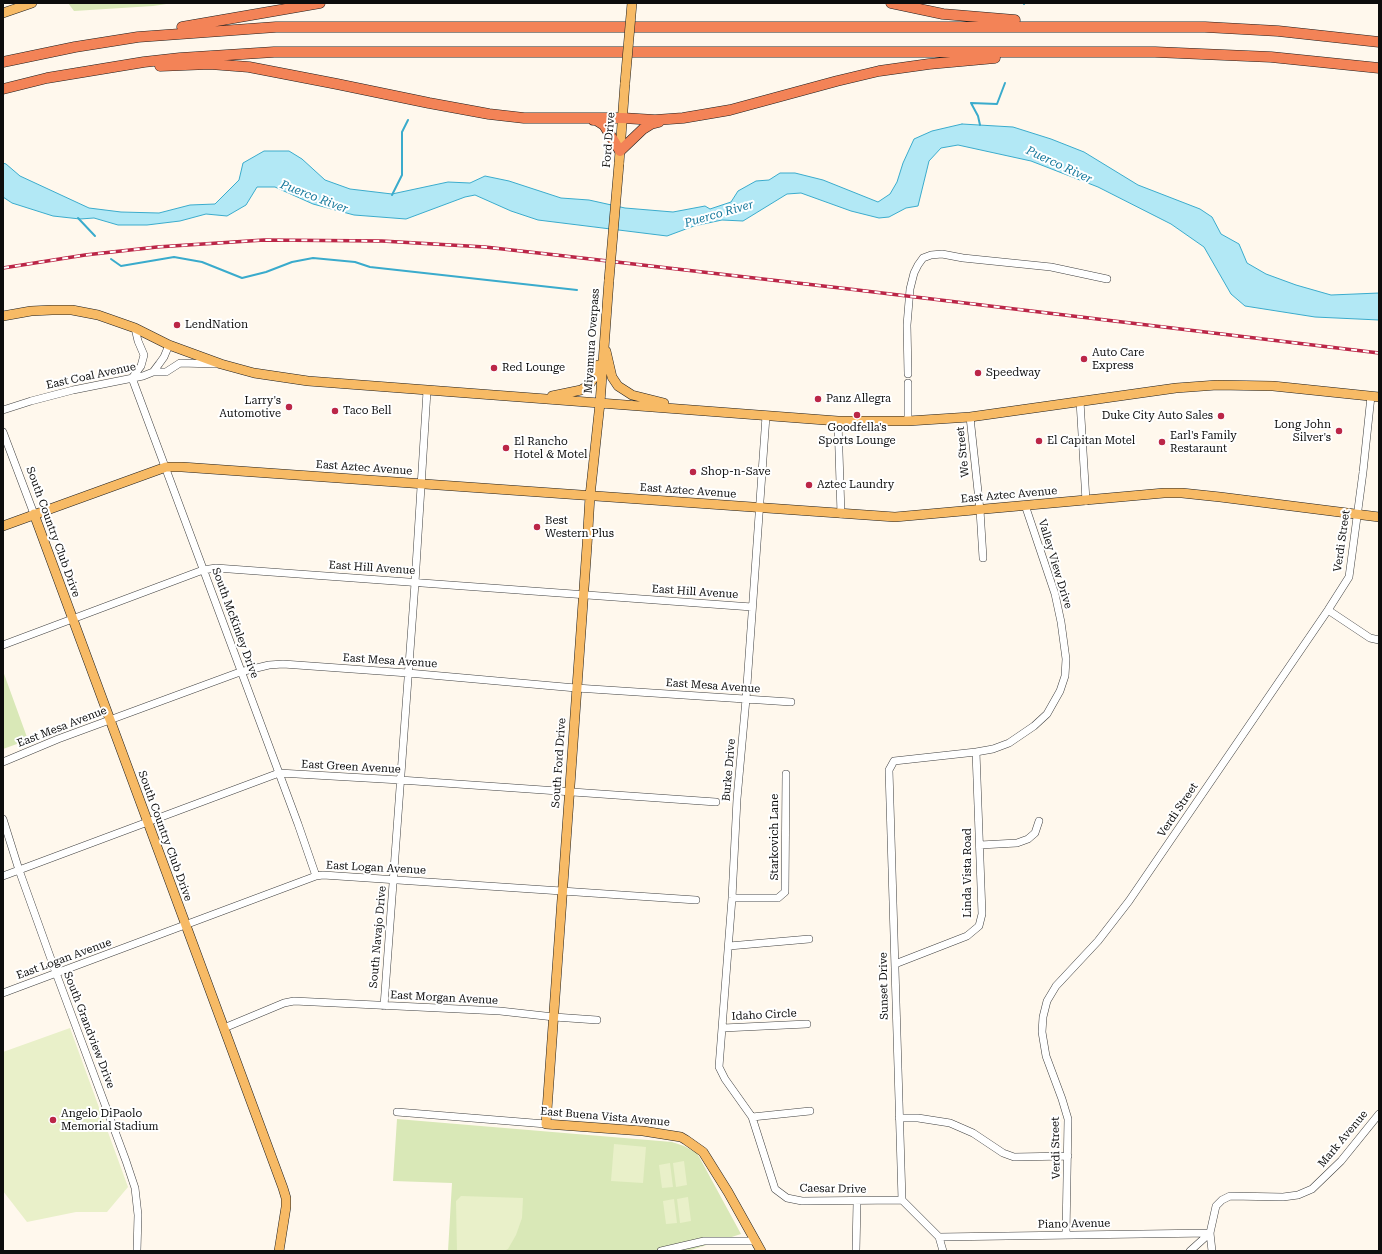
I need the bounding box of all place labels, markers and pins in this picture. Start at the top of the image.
place label: LendNation [185,318,248,332]
marker: LendNation [172,320,182,330]
place label: Auto Care Express [1092,346,1144,372]
marker: Auto Care Express [1079,354,1089,364]
place label: Red Lounge [502,361,565,375]
marker: Red Lounge [489,363,499,373]
place label: Speedway [986,366,1040,380]
marker: Speedway [973,368,983,378]
place label: Panz Allegra [826,392,891,406]
place label: Larry's Automotive [219,394,281,420]
marker: Panz Allegra [813,394,823,404]
marker: Larry's Automotive [284,402,294,412]
place label: Taco Bell [343,404,391,418]
marker: Taco Bell [330,406,340,416]
place label: Duke City Auto Sales [1102,409,1213,423]
marker: Goodfella's Sports Lounge [852,410,862,420]
marker: Duke City Auto Sales [1216,411,1226,421]
place label: Long John Silver's [1274,418,1331,444]
place label: Goodfella's Sports Lounge [818,421,896,447]
marker: Long John Silver's [1334,426,1344,436]
place label: Earl's Family Restaraunt [1170,429,1237,455]
place label: El Capitan Motel [1047,434,1135,448]
place label: El Rancho Hotel & Motel [514,435,587,461]
marker: El Capitan Motel [1034,436,1044,446]
marker: Earl's Family Restaraunt [1157,437,1167,447]
marker: El Rancho Hotel & Motel [501,443,511,453]
place label: Shop-n-Save [701,465,770,479]
marker: Shop-n-Save [688,467,698,477]
place label: Aztec Laundry [817,478,894,492]
marker: Aztec Laundry [804,480,814,490]
place label: Best Western Plus [545,514,614,540]
marker: Best Western Plus [532,522,542,532]
place label: Angelo DiPaolo Memorial Stadium [61,1107,159,1133]
marker: Angelo DiPaolo Memorial Stadium [48,1115,58,1125]

